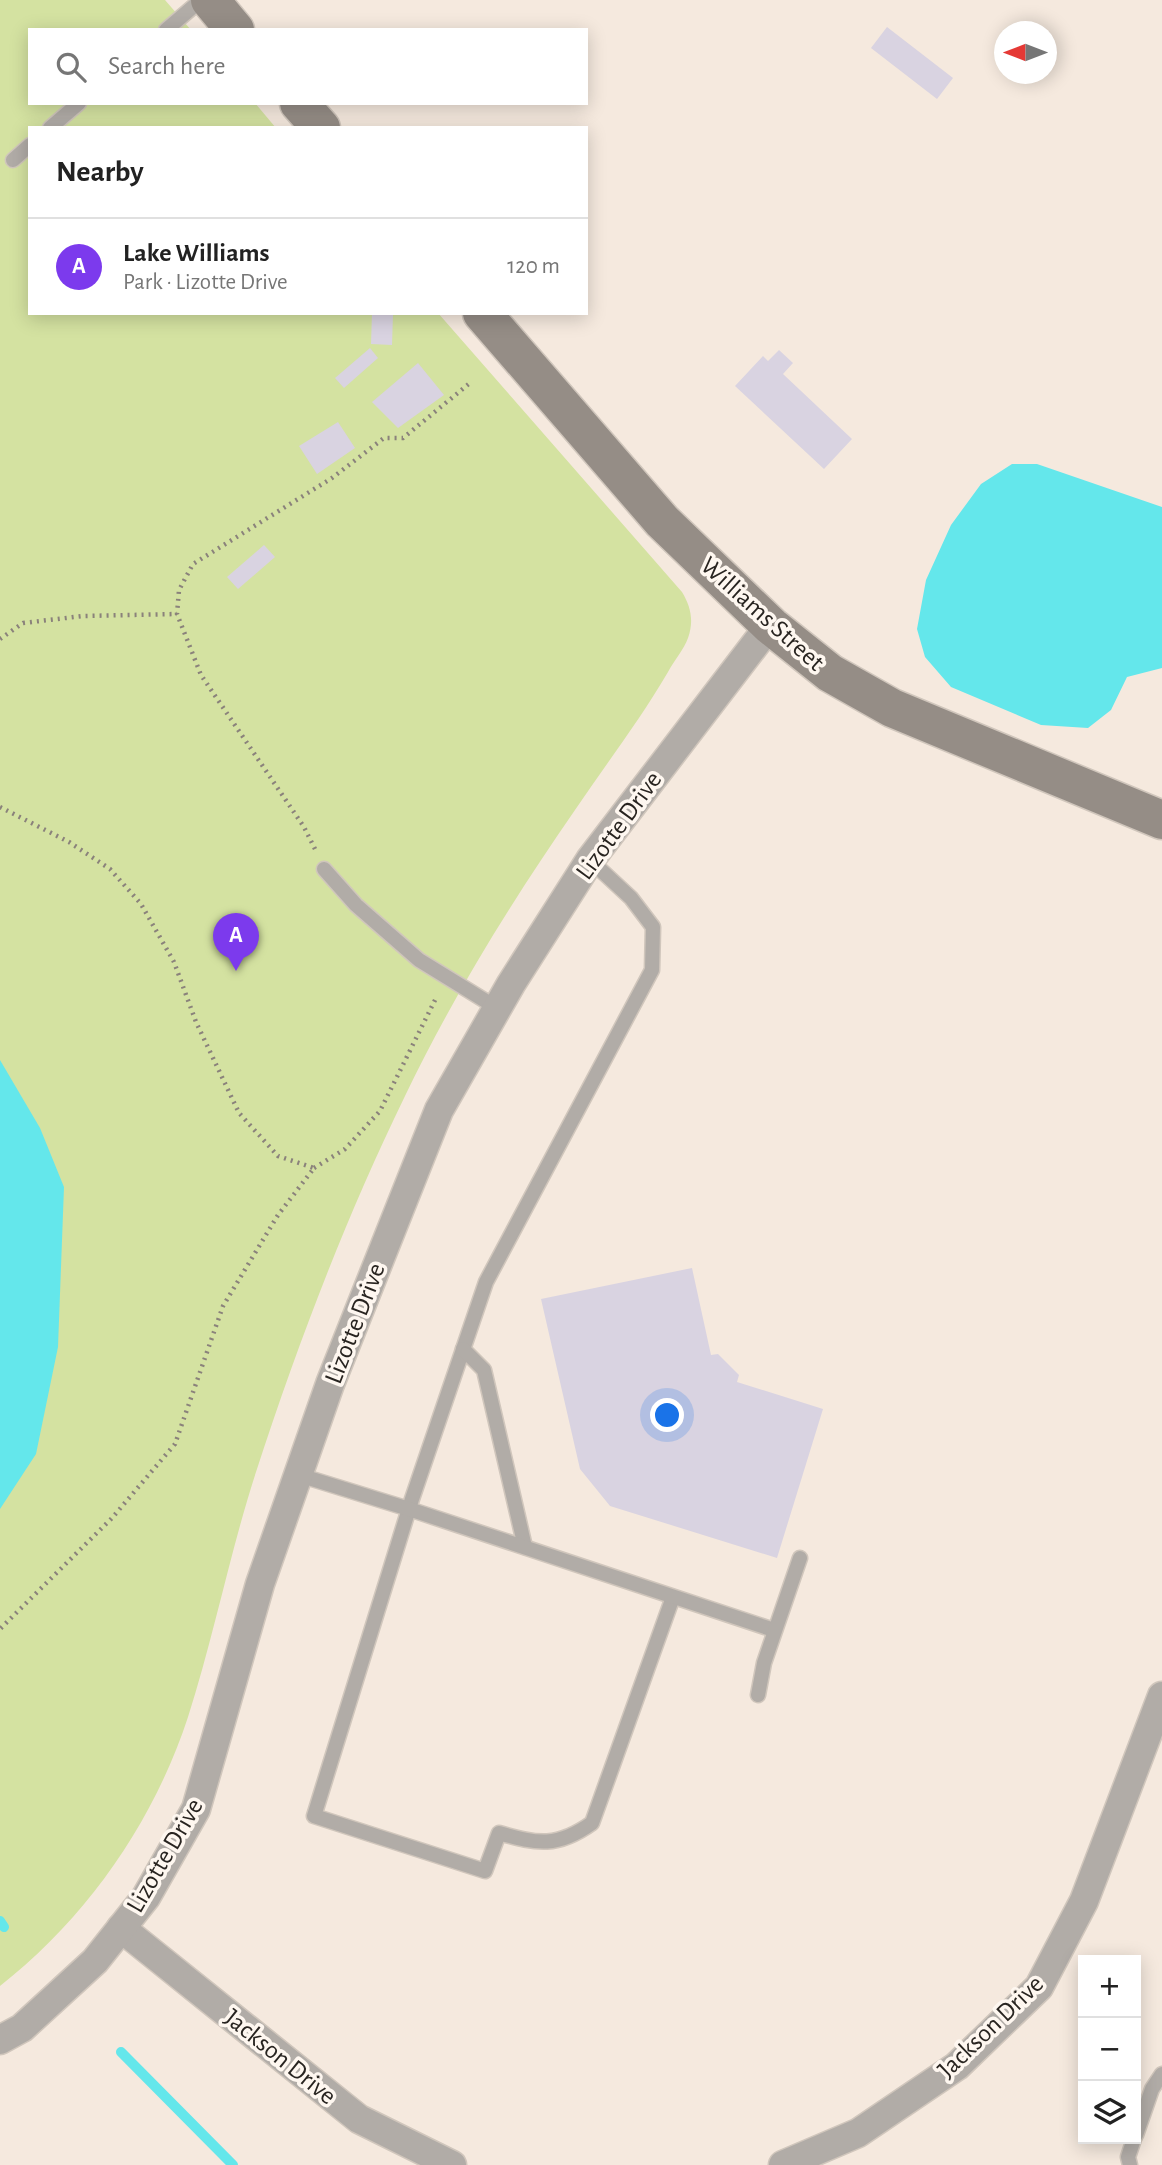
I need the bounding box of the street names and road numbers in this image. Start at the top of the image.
street label: Williams Street [696,552,829,676]
street label: Lizotte Drive [571,767,667,885]
street label: Lizotte Drive [320,1260,390,1387]
street label: Lizotte Drive [122,1794,208,1917]
street label: Jackson Drive [933,1970,1048,2083]
street label: Jackson Drive [220,2004,341,2109]

